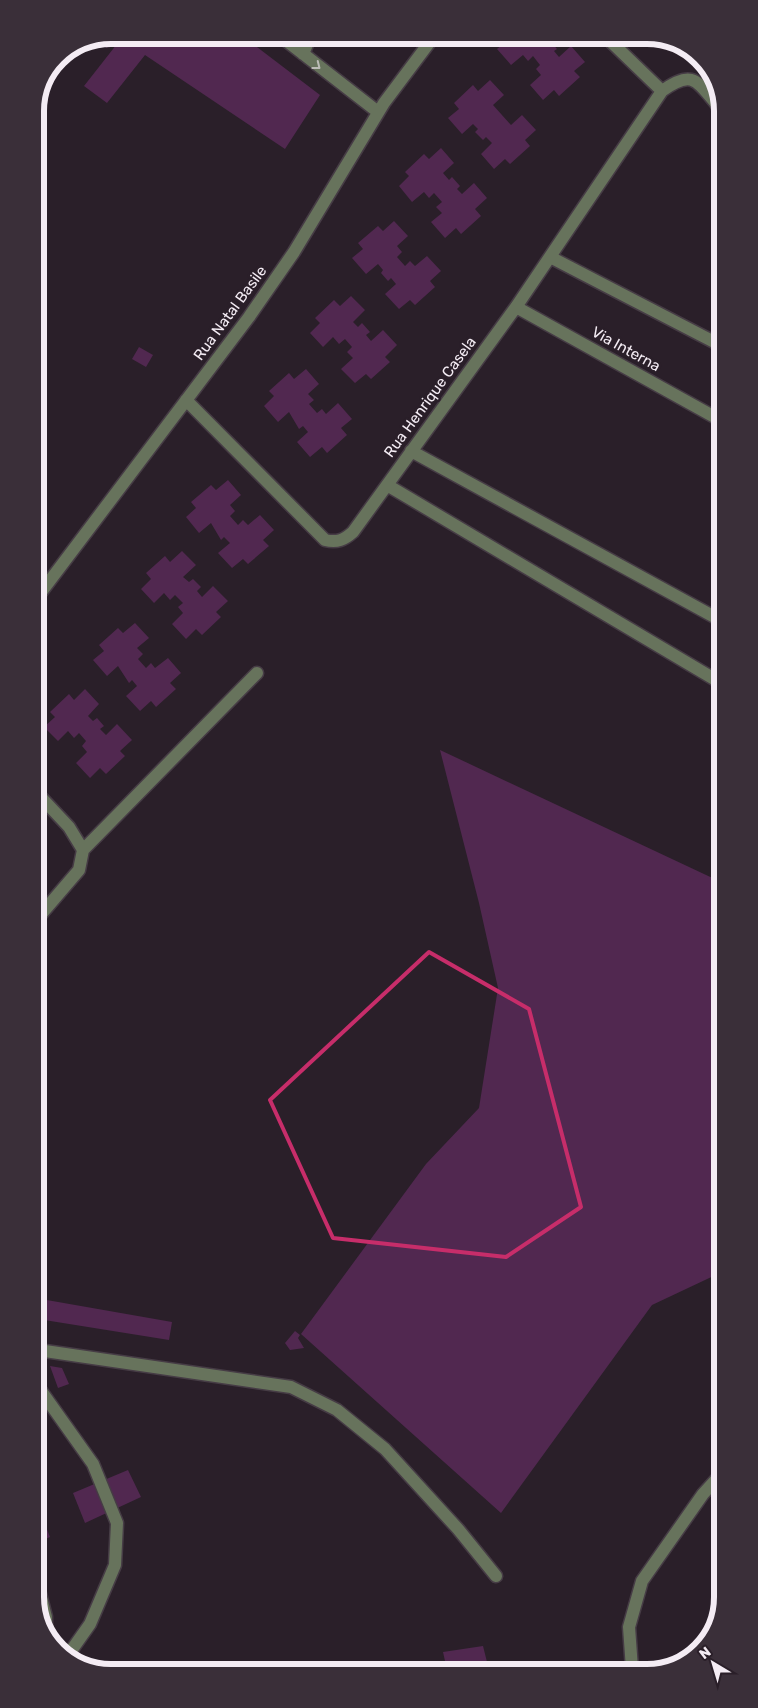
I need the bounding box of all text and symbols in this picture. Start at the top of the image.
one-way arrow [311,60,320,68]
street label: Rua Natal Basile [190,262,270,364]
street label: Via Interna [588,323,664,375]
street label: Rua Henrique Casela [380,333,480,461]
north arrow [688,1638,738,1688]
text: N [696,1643,715,1663]

